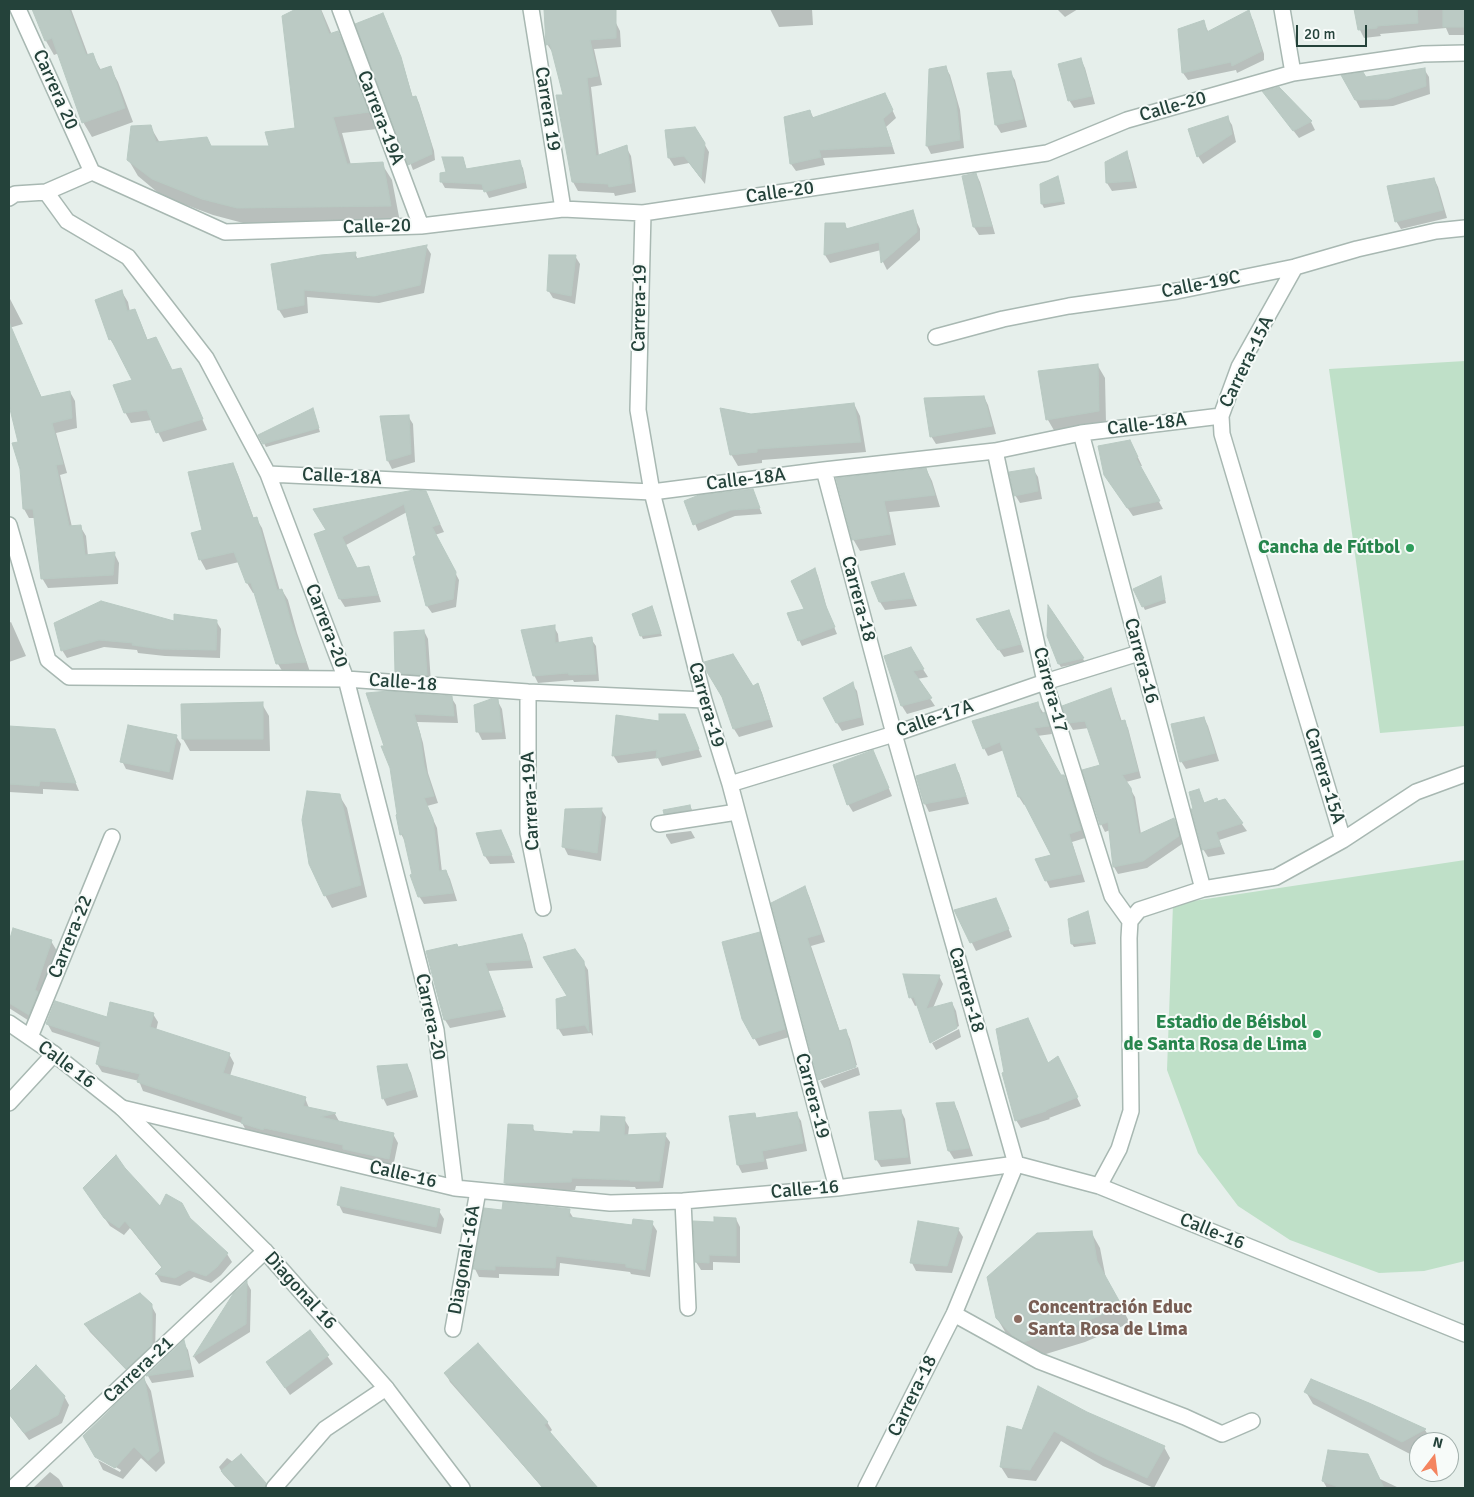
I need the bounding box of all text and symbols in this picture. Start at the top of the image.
scale bar [1299,15,1370,47]
text: 20 m [1304,25,1335,43]
street label: Carrera 20 [27,46,83,134]
street label: Carrera 19 [529,65,565,153]
street label: Carrera-19A [352,68,408,168]
street label: Calle-20 [1137,87,1209,127]
street label: Calle-20 [745,177,815,209]
street label: Calle-20 [342,214,412,240]
street label: Carrera-19 [628,264,652,352]
street label: Calle-19C [1160,266,1242,304]
street label: Carrera-15A [1215,312,1279,412]
street label: Calle-18A [1106,409,1188,441]
street label: Calle-18A [301,464,383,490]
street label: Calle-18A [705,464,787,496]
place label: Cancha de Fútbol [1258,537,1400,559]
marker: Cancha de Fútbol [1404,542,1416,554]
street label: Carrera-18 [836,554,880,644]
street label: Carrera-20 [300,581,352,671]
street label: Carrera-16 [1119,616,1163,706]
street label: Carrera-17 [1028,645,1072,735]
street label: Carrera-19 [683,660,729,750]
street label: Calle-18 [368,669,438,697]
street label: Calle-17A [893,695,977,743]
street label: Carrera-15A [1299,725,1349,827]
street label: Carrera-19A [517,751,545,851]
street label: Carrera-22 [44,892,98,982]
street label: Carrera-18 [943,945,989,1035]
street label: Carrera-20 [410,972,450,1062]
place label: Estadio de Béisbol de Santa Rosa de Lima [1123,1012,1307,1056]
marker: Estadio de Béisbol de Santa Rosa de Lima [1311,1028,1323,1040]
street label: Calle 16 [33,1036,99,1094]
street label: Carrera-19 [790,1051,834,1141]
street label: Calle-16 [367,1156,439,1194]
street label: Calle-16 [770,1176,840,1204]
street label: Diagonal-16A [444,1203,486,1317]
street label: Calle-16 [1176,1209,1248,1255]
street label: Diagonal 16 [259,1247,341,1335]
place label: Concentración Educ Santa Rosa de Lima [1028,1297,1192,1341]
marker: Concentración Educ Santa Rosa de Lima [1012,1313,1024,1325]
street label: Carrera-21 [99,1332,179,1408]
street label: Carrera-18 [884,1352,942,1440]
north arrow [1409,1432,1459,1482]
text: N [1431,1434,1445,1452]

